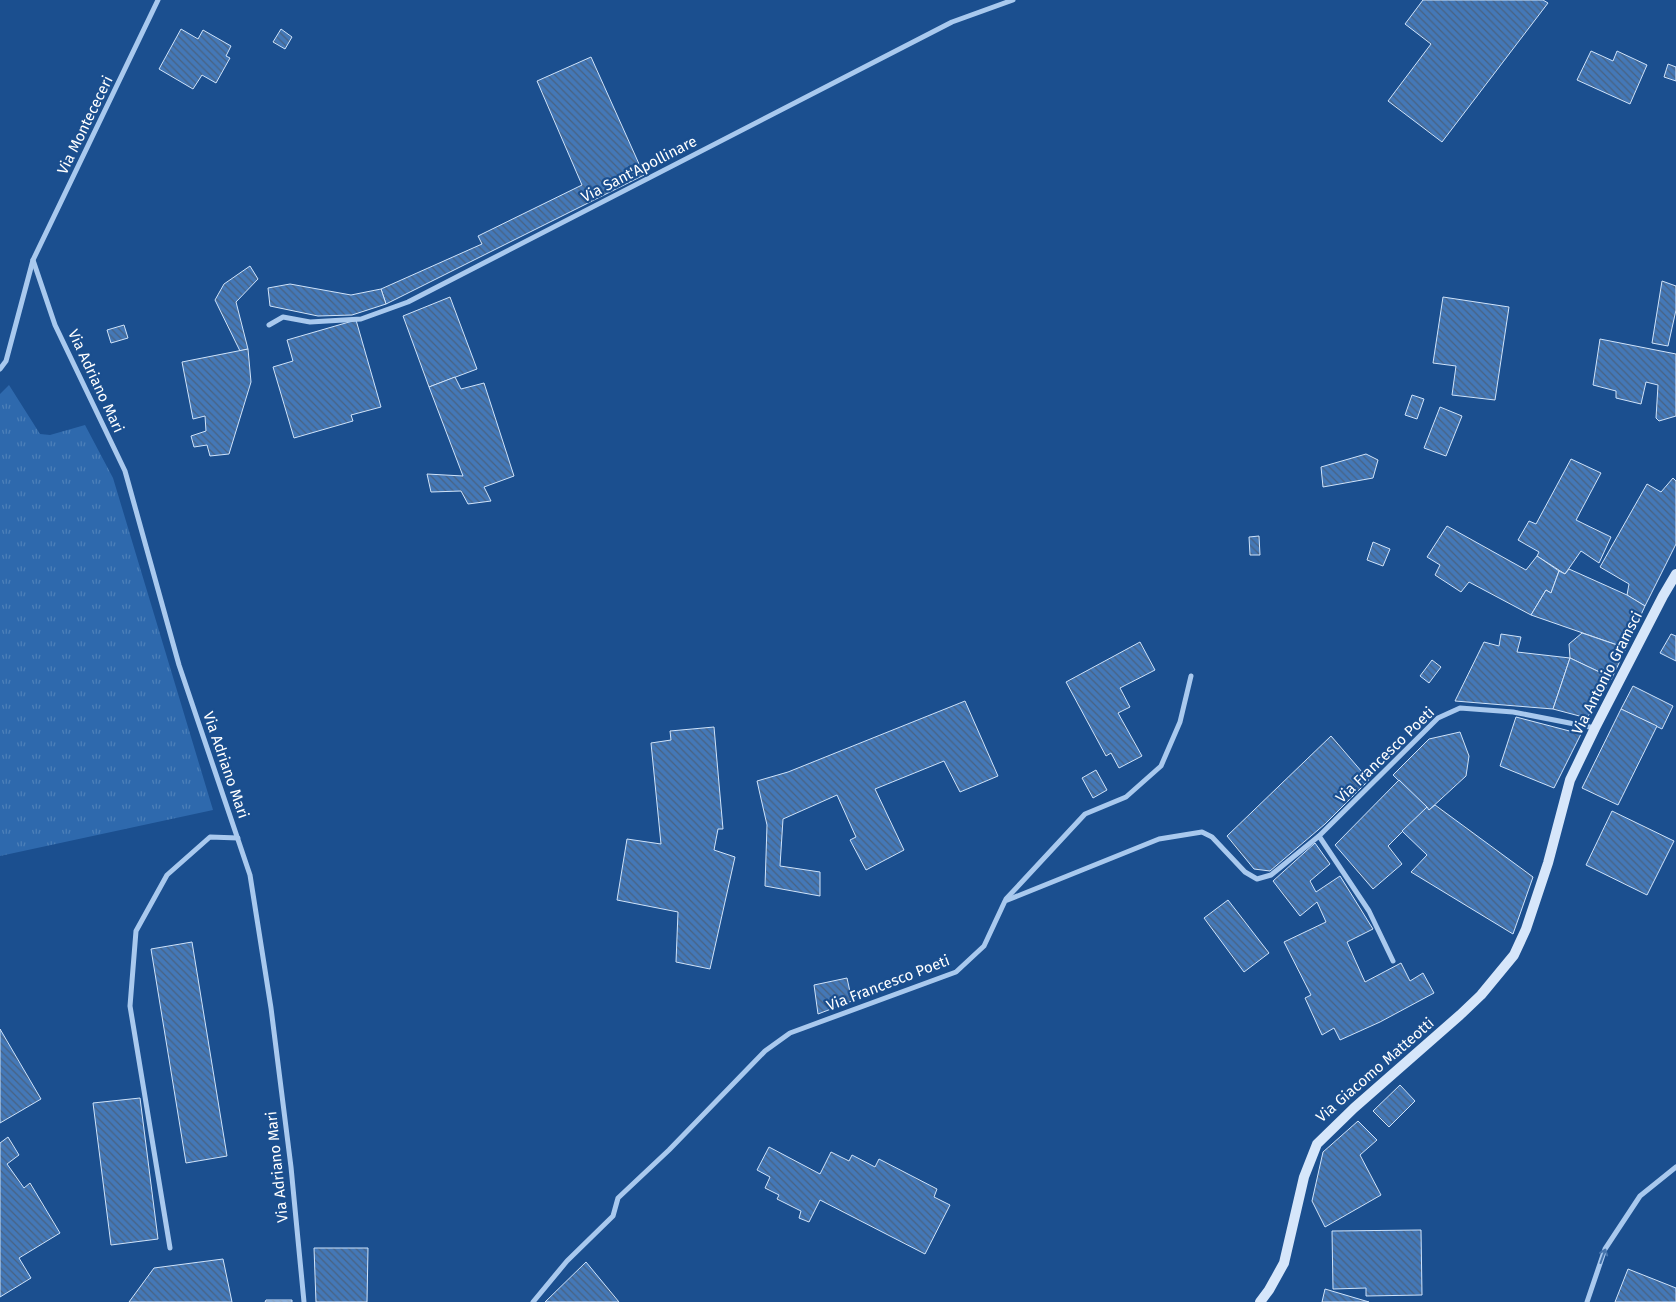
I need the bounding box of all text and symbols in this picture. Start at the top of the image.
street label: Via Montececeri [53,73,117,177]
street label: Via Sant'Apollinare [578,132,700,206]
street label: Via Adriano Mari [64,327,128,435]
street label: Via Antonio Gramsci [1568,608,1646,738]
street label: Via Francesco Poeti [1332,703,1438,807]
street label: Via Adriano Mari [199,709,253,821]
street label: Via Francesco Poeti [824,951,952,1015]
street label: Via Giacomo Matteotti [1312,1014,1438,1126]
street label: Via Adriano Mari [262,1110,292,1224]
one-way arrow [1599,1249,1608,1264]

